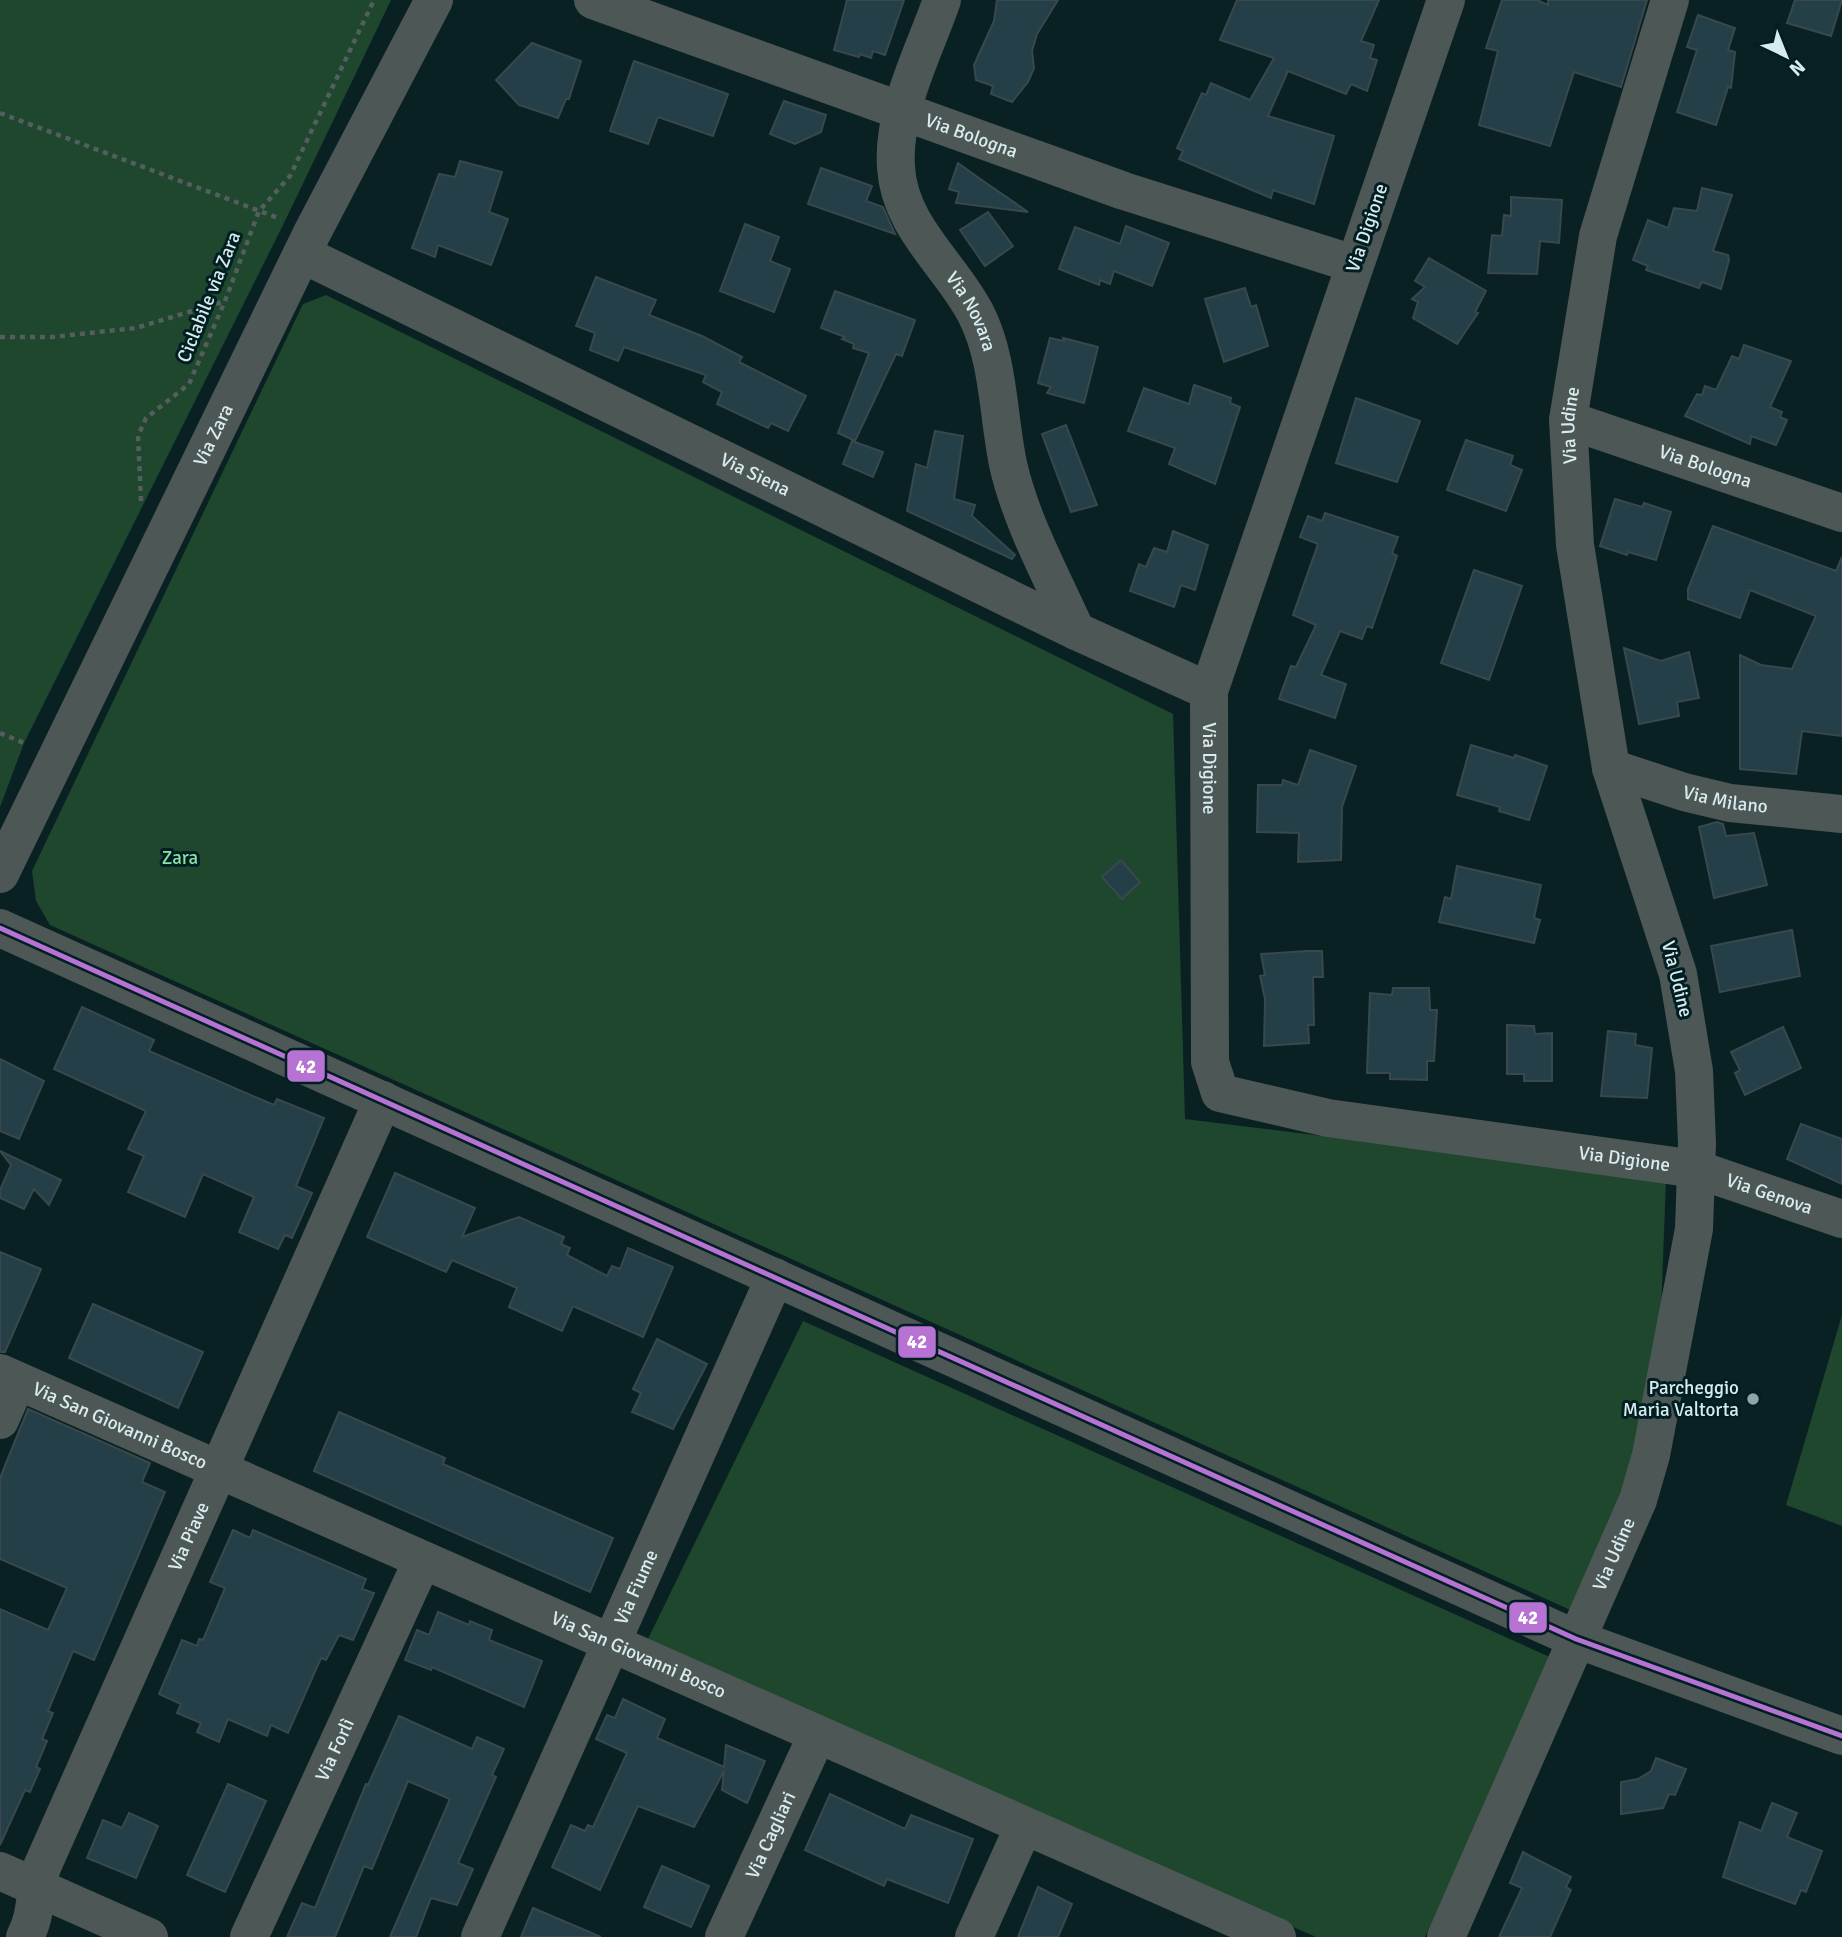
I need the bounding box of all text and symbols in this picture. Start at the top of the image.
north arrow [1751,21,1821,91]
text: N [1784,54,1810,81]
street label: Via Bologna [922,108,1021,164]
street label: Via Digione [1341,180,1393,276]
street label: Ciclabile via Zara [172,228,246,366]
street label: Via Novara [940,267,1001,354]
street label: Via Udine [1556,385,1585,465]
street label: Via Zara [188,400,239,470]
street label: Via Bologna [1656,440,1755,493]
street label: Via Siena [716,447,794,502]
street label: Via Digione [1197,722,1221,815]
street label: Via Milano [1680,780,1769,819]
park label: Zara [162,846,198,870]
street label: Via Udine [1656,938,1698,1020]
line badge: 42 [286,1049,326,1083]
text: 42 [296,1055,316,1079]
street label: Via Digione [1577,1141,1672,1177]
street label: Via Genova [1723,1168,1816,1220]
line badge: 42 [897,1325,937,1359]
text: 42 [907,1330,927,1354]
place label: Parcheggio Maria Valtorta [1623,1376,1739,1422]
street label: Via San Giovanni Bosco [29,1377,211,1475]
marker: Parcheggio Maria Valtorta [1745,1391,1761,1407]
street label: Via Piave [163,1498,215,1575]
street label: Via Udine [1588,1514,1641,1595]
street label: Via Fiume [609,1546,664,1629]
line badge: 42 [1508,1601,1548,1634]
street label: Via San Giovanni Bosco [547,1606,730,1704]
text: 42 [1518,1606,1538,1630]
street label: Via Forlì [310,1714,360,1785]
street label: Via Cagliari [740,1788,801,1883]

